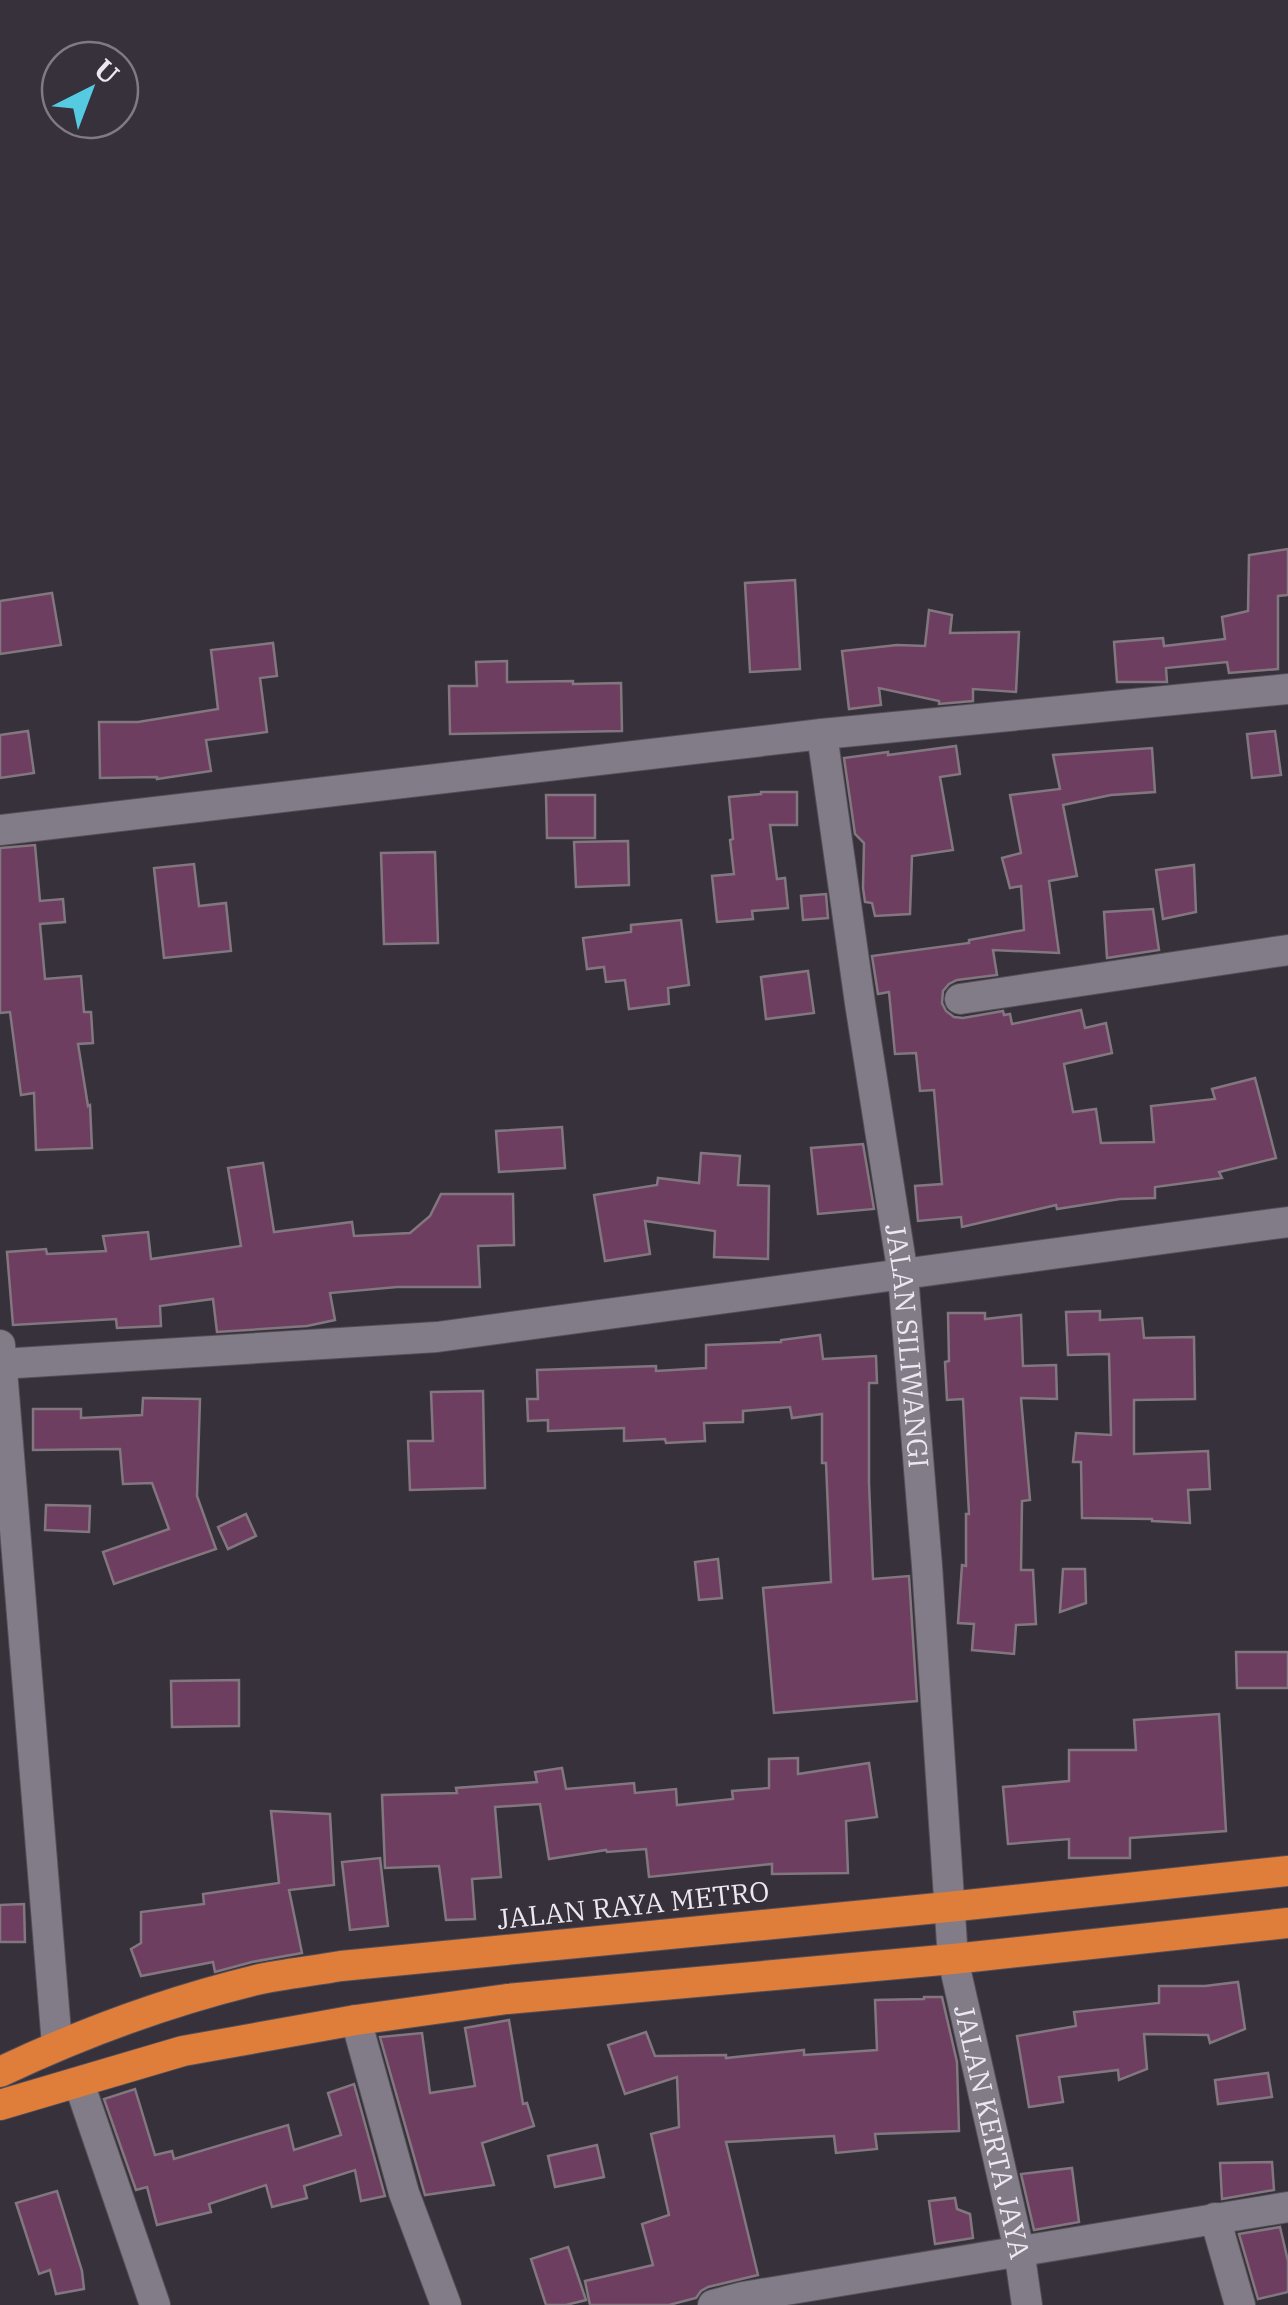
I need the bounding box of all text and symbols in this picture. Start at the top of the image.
north arrow [40,40,140,140]
text: U [87,50,127,92]
street label: JALAN SILIWANGI [877,1221,938,1469]
street label: JALAN RAYA METRO [495,1872,771,1937]
street label: JALAN KERTA JAYA [946,2001,1039,2262]

